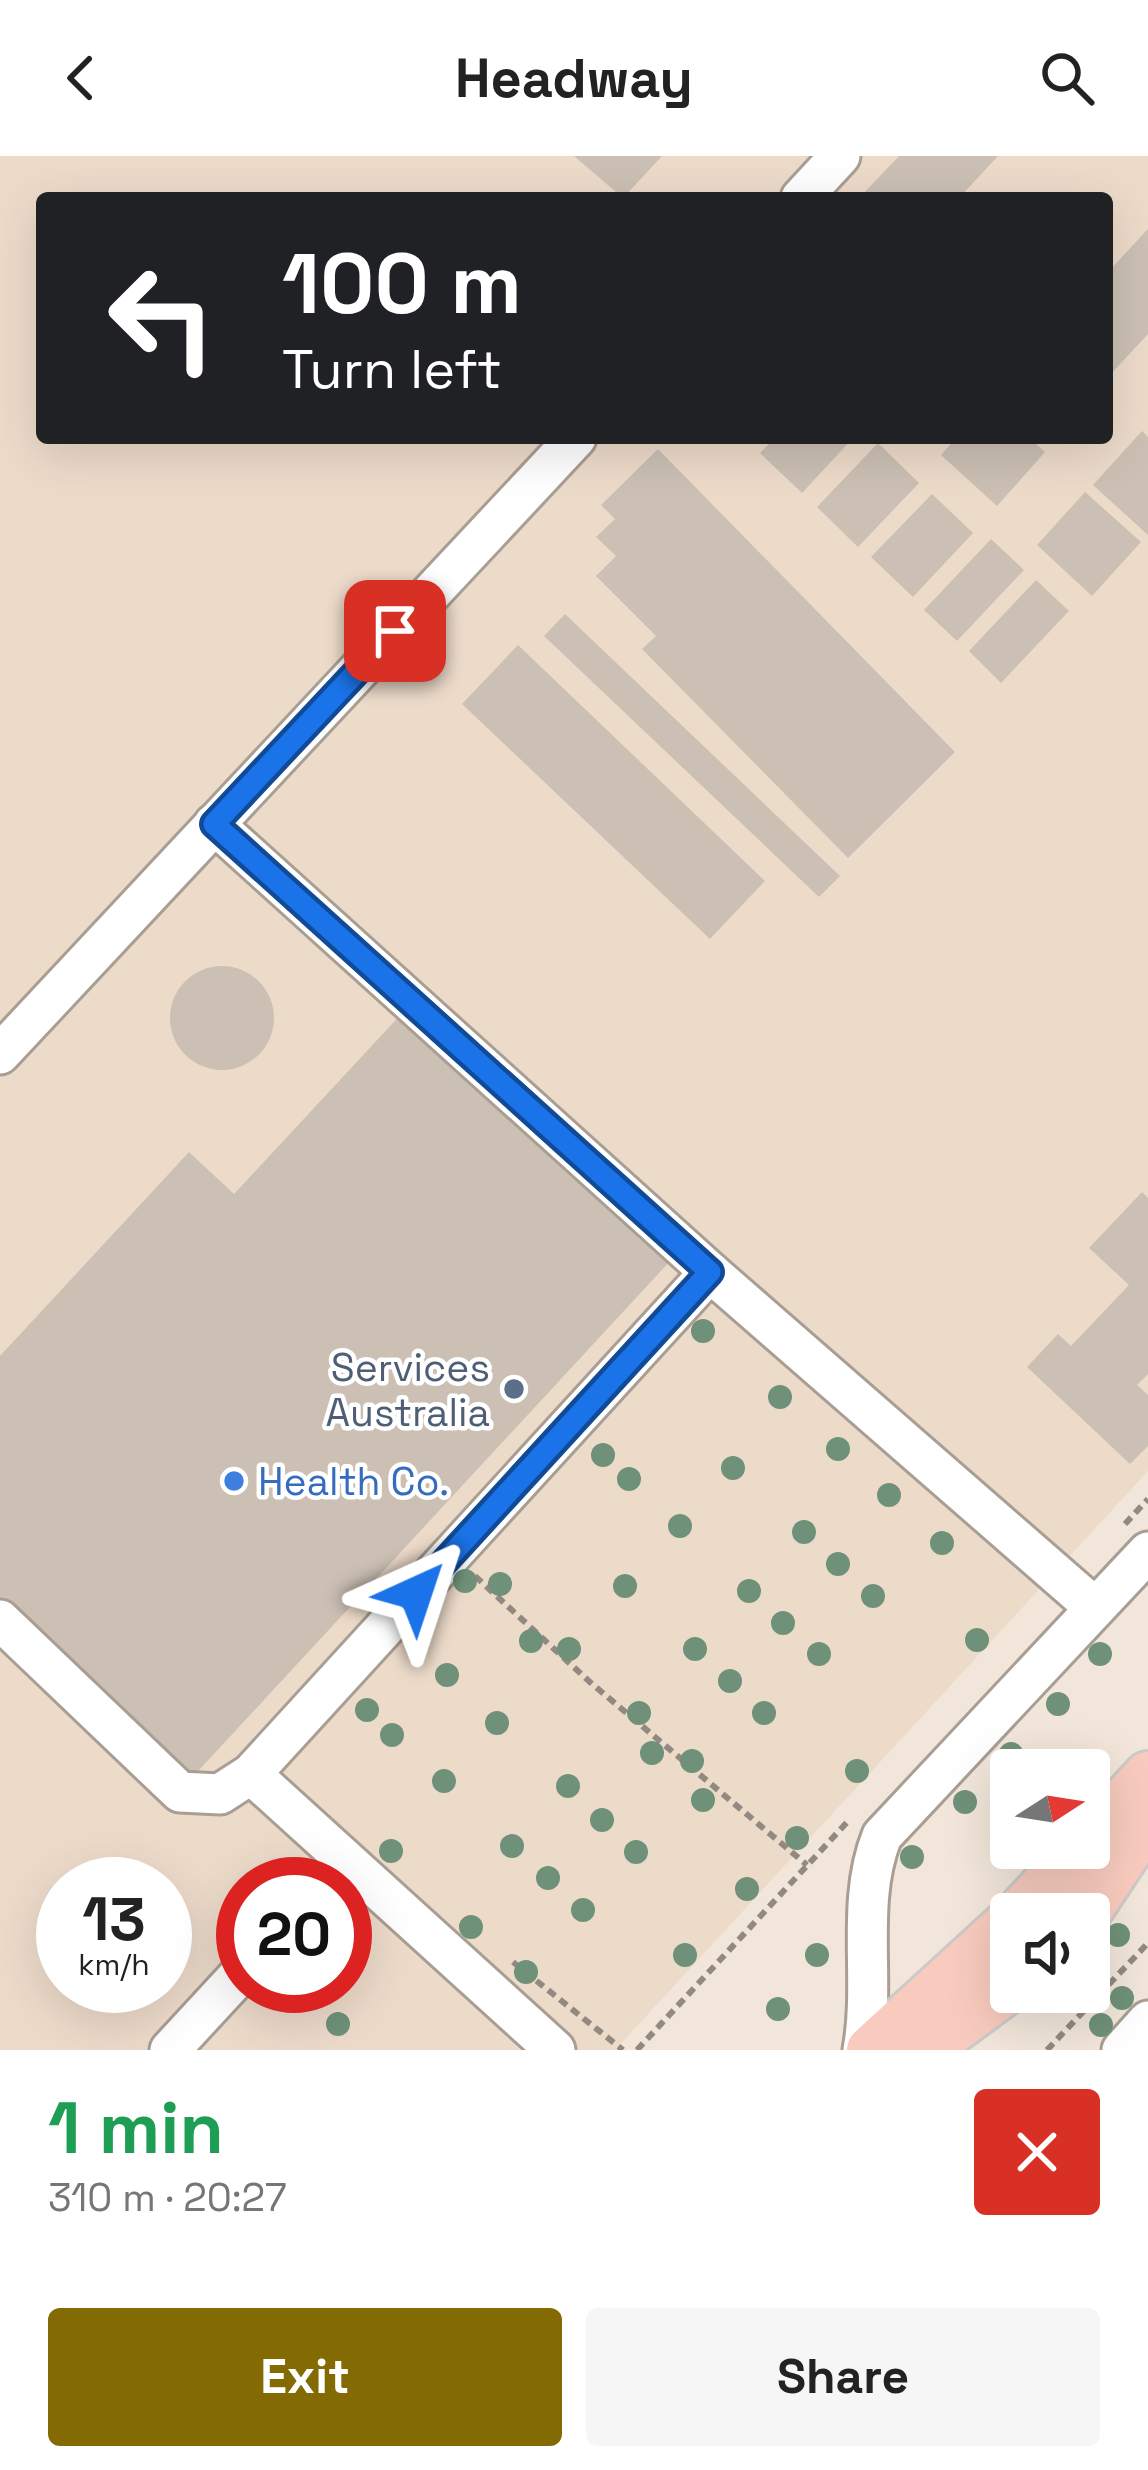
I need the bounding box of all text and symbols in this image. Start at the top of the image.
text: Headway [455,44,693,113]
icon: back [48,45,114,111]
icon: search [1034,45,1100,111]
text: 100 m [282,230,522,338]
icon: left [84,240,240,396]
text: Turn left [282,335,502,404]
pin [344,580,446,682]
icon: arrive [362,598,428,664]
place label: Services Australia [326,1343,490,1437]
marker: Services Australia [501,1376,527,1402]
place label: Health Co. [258,1457,449,1506]
marker: Health Co. [221,1468,247,1494]
position arrow [353,1530,479,1656]
north arrow [990,1749,1110,1869]
map controls [990,1749,1110,2013]
speed limit sign: 20 [216,1857,372,2013]
text: 13 [82,1881,146,1958]
button: sound [990,1893,1110,2013]
text: km/h [78,1945,150,1984]
text: 1 min [48,2082,224,2174]
button: close [974,2089,1100,2215]
text: 310 m · 20:27 [48,2173,287,2222]
button: Exit [48,2308,562,2446]
button: Share [586,2308,1100,2446]

